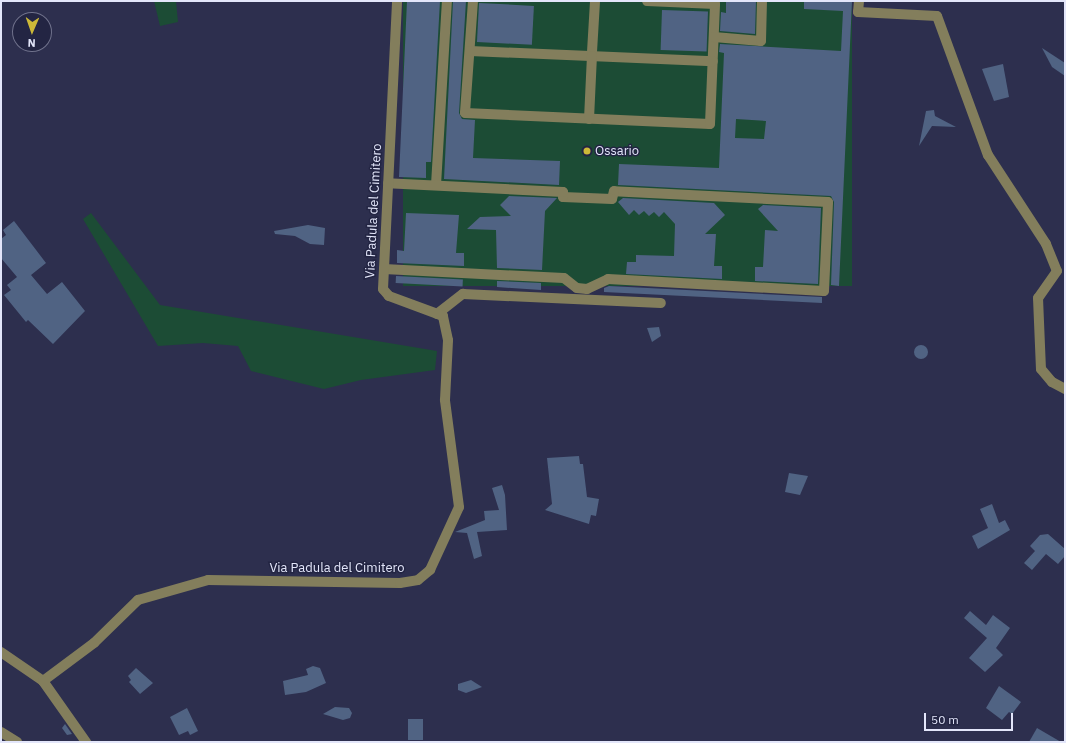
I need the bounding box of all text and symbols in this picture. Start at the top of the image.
north arrow [12,12,52,52]
text: N [27,36,36,50]
street label: Via Padula del Cimitero [363,143,385,279]
place label: Ossario [595,143,639,159]
marker: Ossario [582,146,592,156]
street label: Via Padula del Cimitero [269,560,405,576]
scale bar [926,705,1015,731]
text: 50 m [931,712,959,727]

